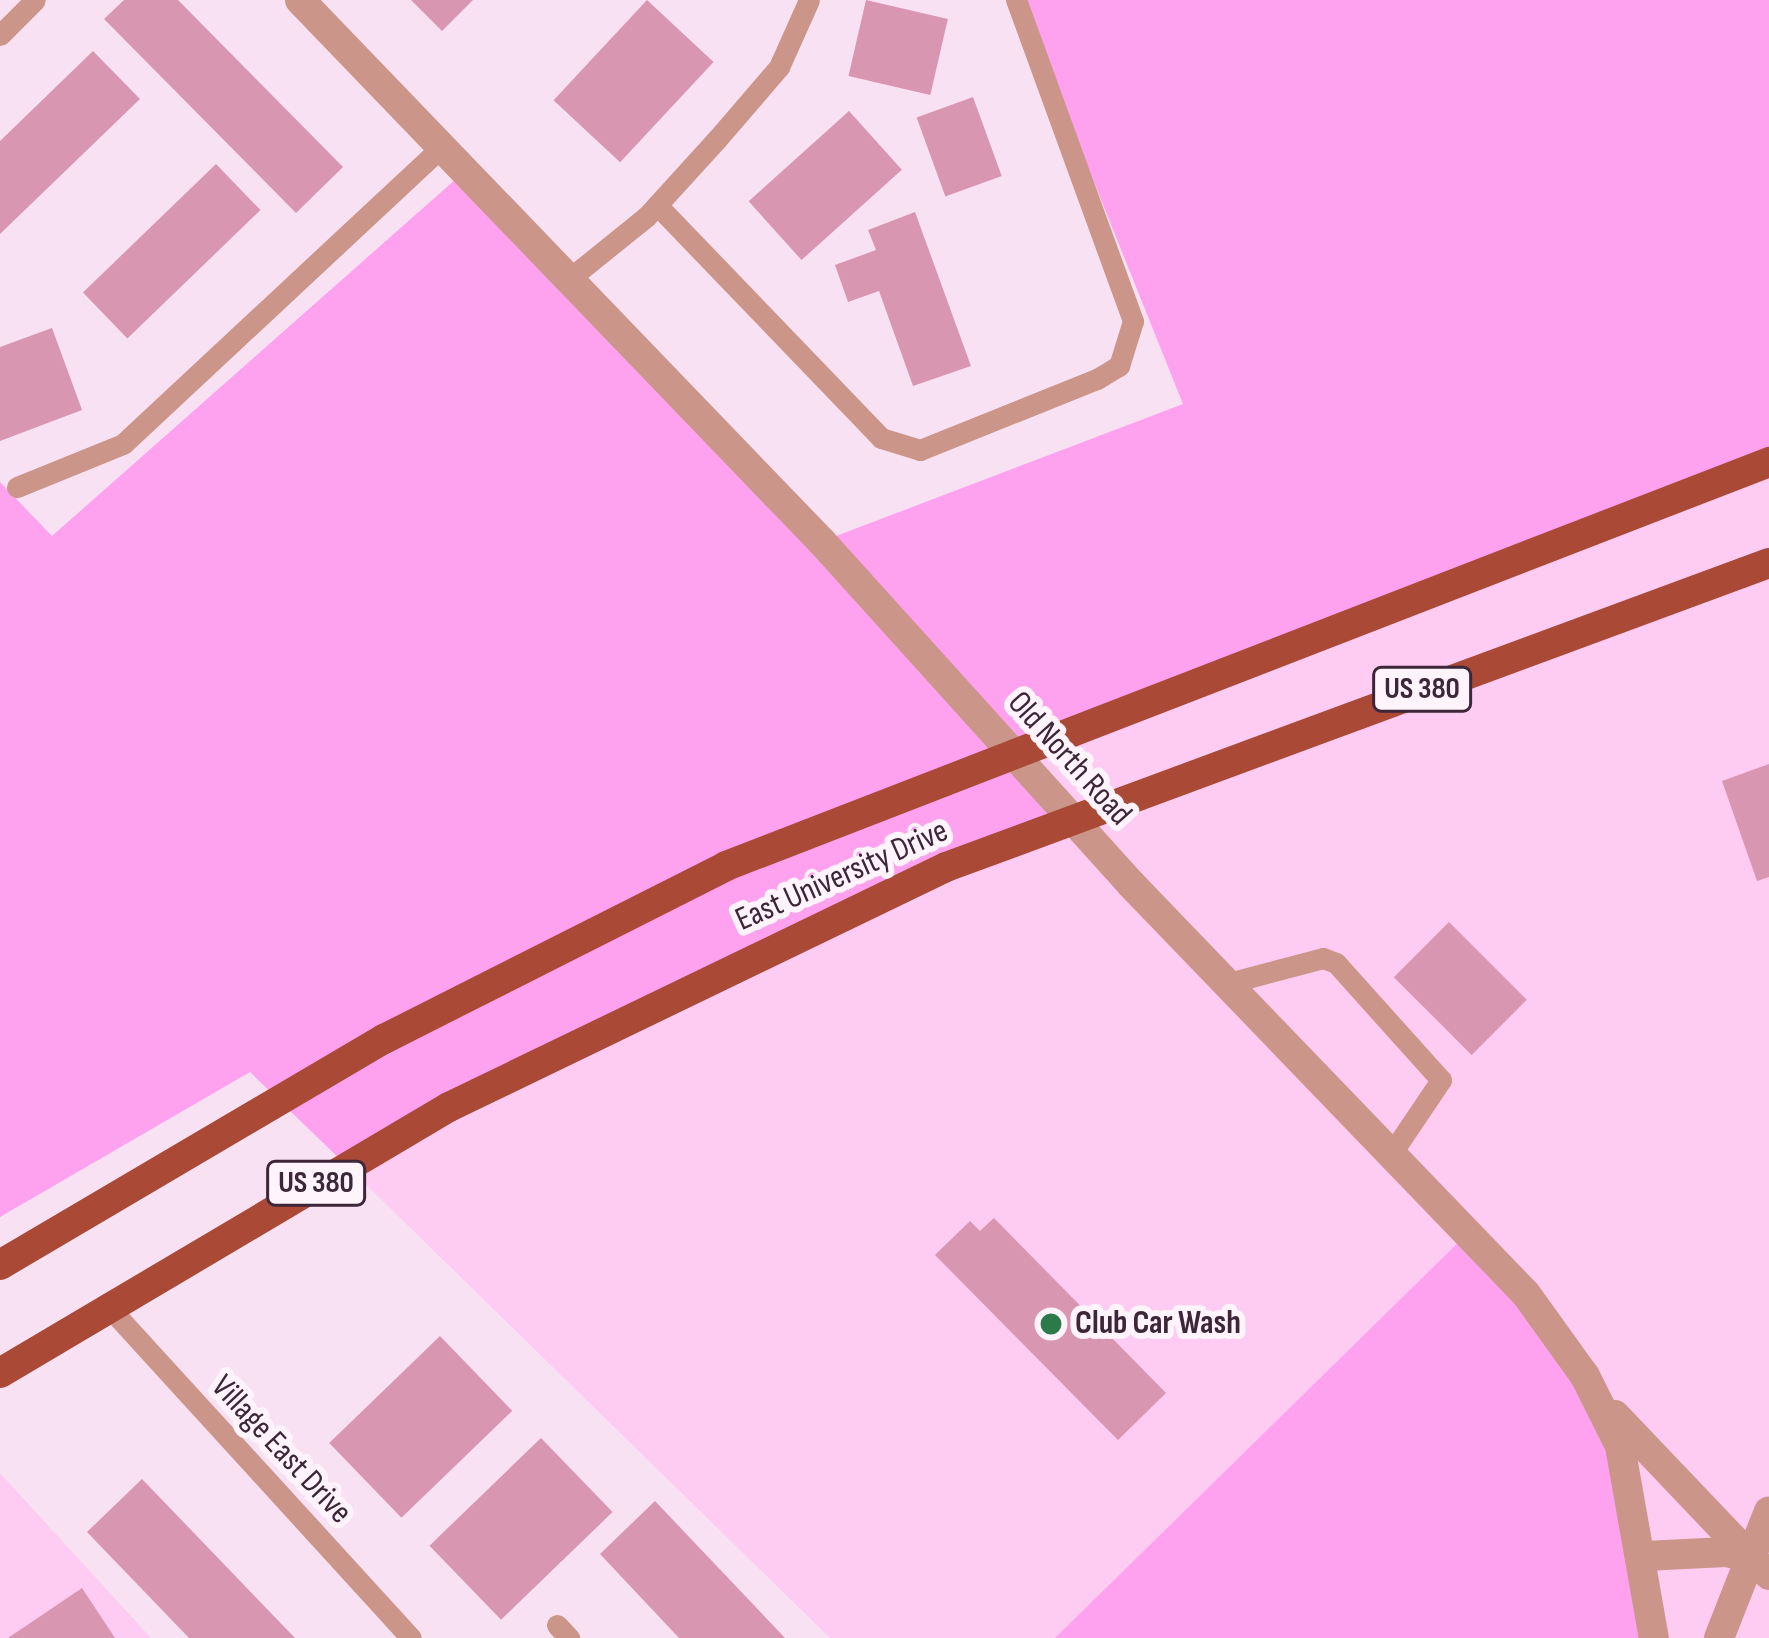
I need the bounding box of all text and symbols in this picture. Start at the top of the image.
road number: US 380 [1371,665,1473,713]
street label: Old North Road [999,684,1139,834]
street label: East University Drive [730,812,954,940]
road number: US 380 [265,1159,367,1207]
place label: Club Car Wash [1075,1304,1241,1344]
marker: Club Car Wash [1038,1311,1064,1337]
street label: Village East Drive [202,1368,360,1532]

